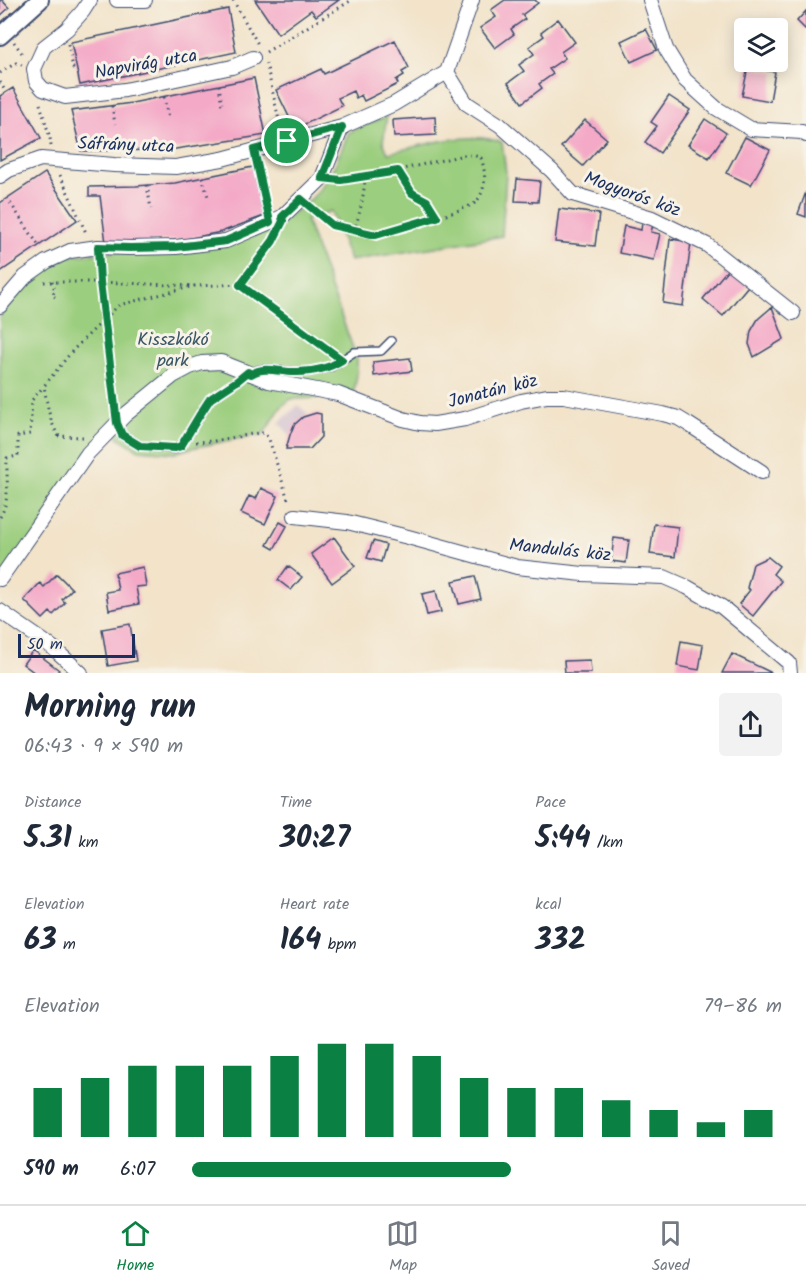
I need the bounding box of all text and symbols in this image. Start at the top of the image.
map controls [734,18,788,72]
button: layers [734,18,788,72]
street label: Napvirág utca [93,42,199,88]
pin [261,115,312,166]
icon: arrive [270,124,303,157]
street label: Sáfrány utca [77,130,175,162]
street label: Mogyorós köz [580,164,684,226]
park label: Kisszkókó park [137,326,210,376]
street label: Jonatán köz [445,367,541,417]
street label: Mandulás köz [508,531,612,571]
scale bar [18,631,135,658]
text: 50 m [27,632,63,657]
text: Morning run [24,682,196,735]
button: share [719,693,782,756]
text: 06:43 · 9 × 590 m [24,731,183,763]
text: Distance [24,790,82,815]
text: Time [280,790,312,815]
text: Pace [535,790,566,815]
text: 5.31 [24,815,72,863]
text: 30:27 [280,815,351,863]
text: 5:44 [535,815,591,863]
text: km [72,830,98,855]
text: /km [591,830,623,855]
text: Elevation [24,892,85,917]
text: Heart rate [280,892,349,917]
text: kcal [535,892,561,917]
text: 63 [24,917,57,965]
text: 164 [280,917,321,965]
text: 332 [535,917,586,965]
text: m [57,932,76,957]
text: bpm [321,932,357,957]
text: Elevation [24,991,100,1023]
text: 79–86 m [704,991,782,1023]
text: 590 m [24,1154,79,1186]
text: 6:07 [120,1154,155,1186]
tab: Home [116,1217,154,1278]
tab: Map [386,1217,419,1278]
tab: Saved [652,1217,690,1278]

